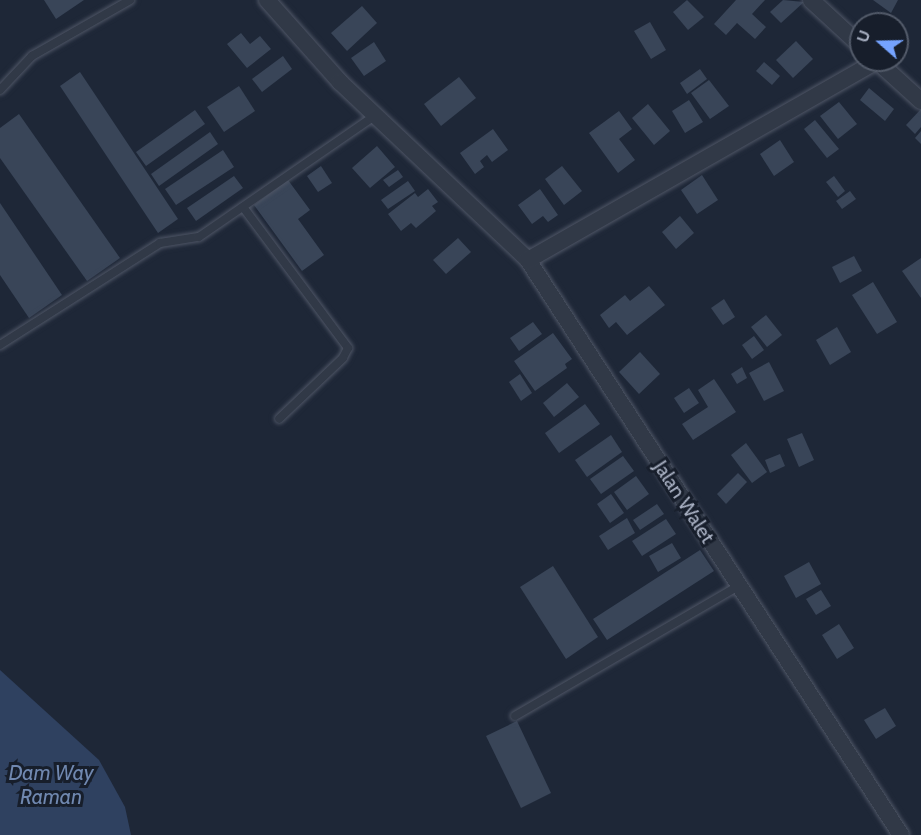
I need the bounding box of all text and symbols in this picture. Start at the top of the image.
north arrow [849,12,909,72]
text: U [853,28,874,45]
street label: Jalan Walet [648,456,720,548]
water label: Dam Way Raman [8,760,94,810]

